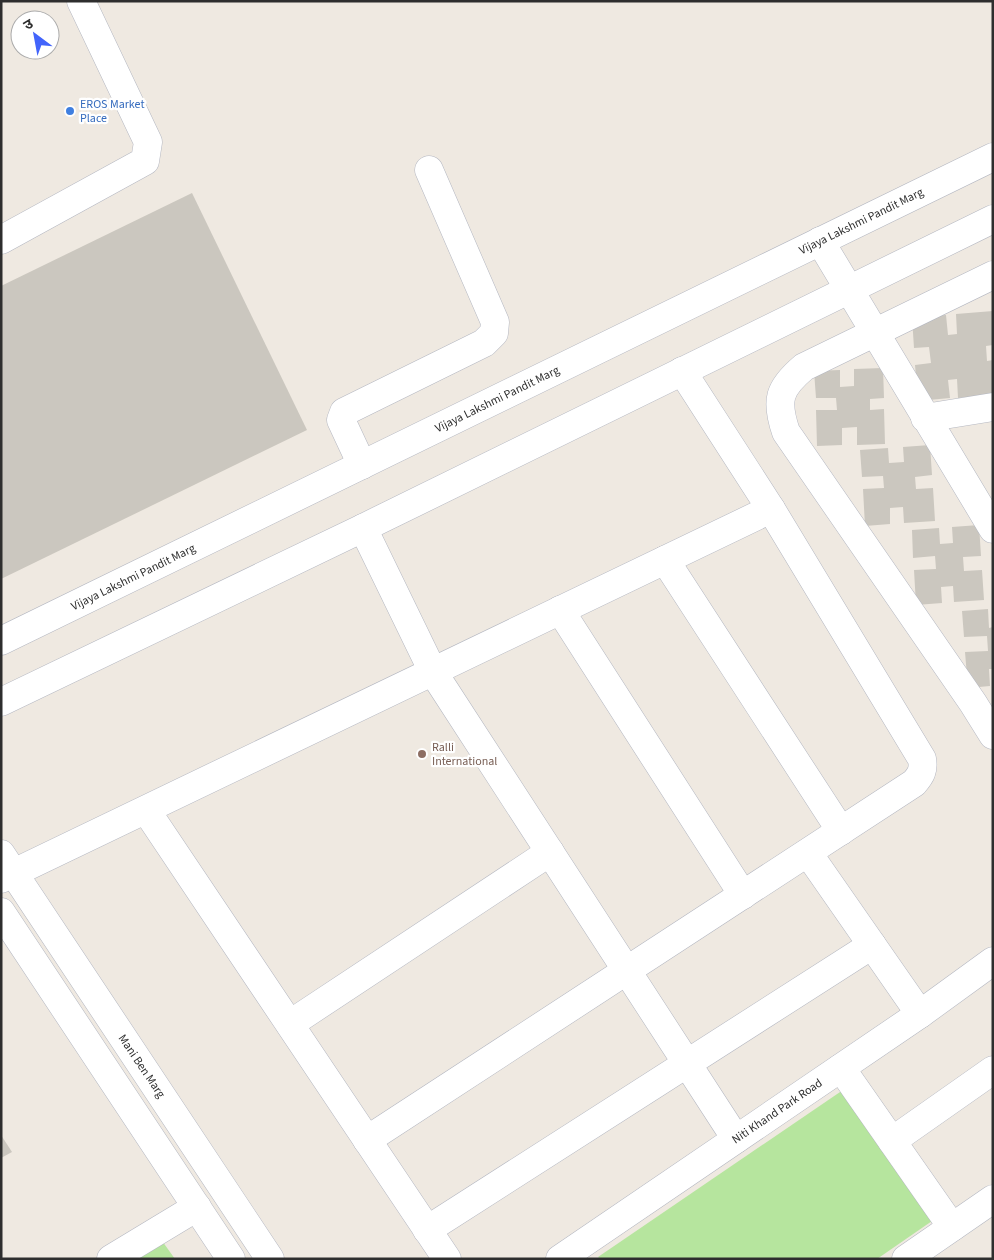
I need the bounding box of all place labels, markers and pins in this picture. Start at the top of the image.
place label: EROS Market Place [80,96,144,127]
marker: EROS Market Place [64,105,76,117]
place label: Ralli International [432,739,497,770]
marker: Ralli International [416,748,428,760]

